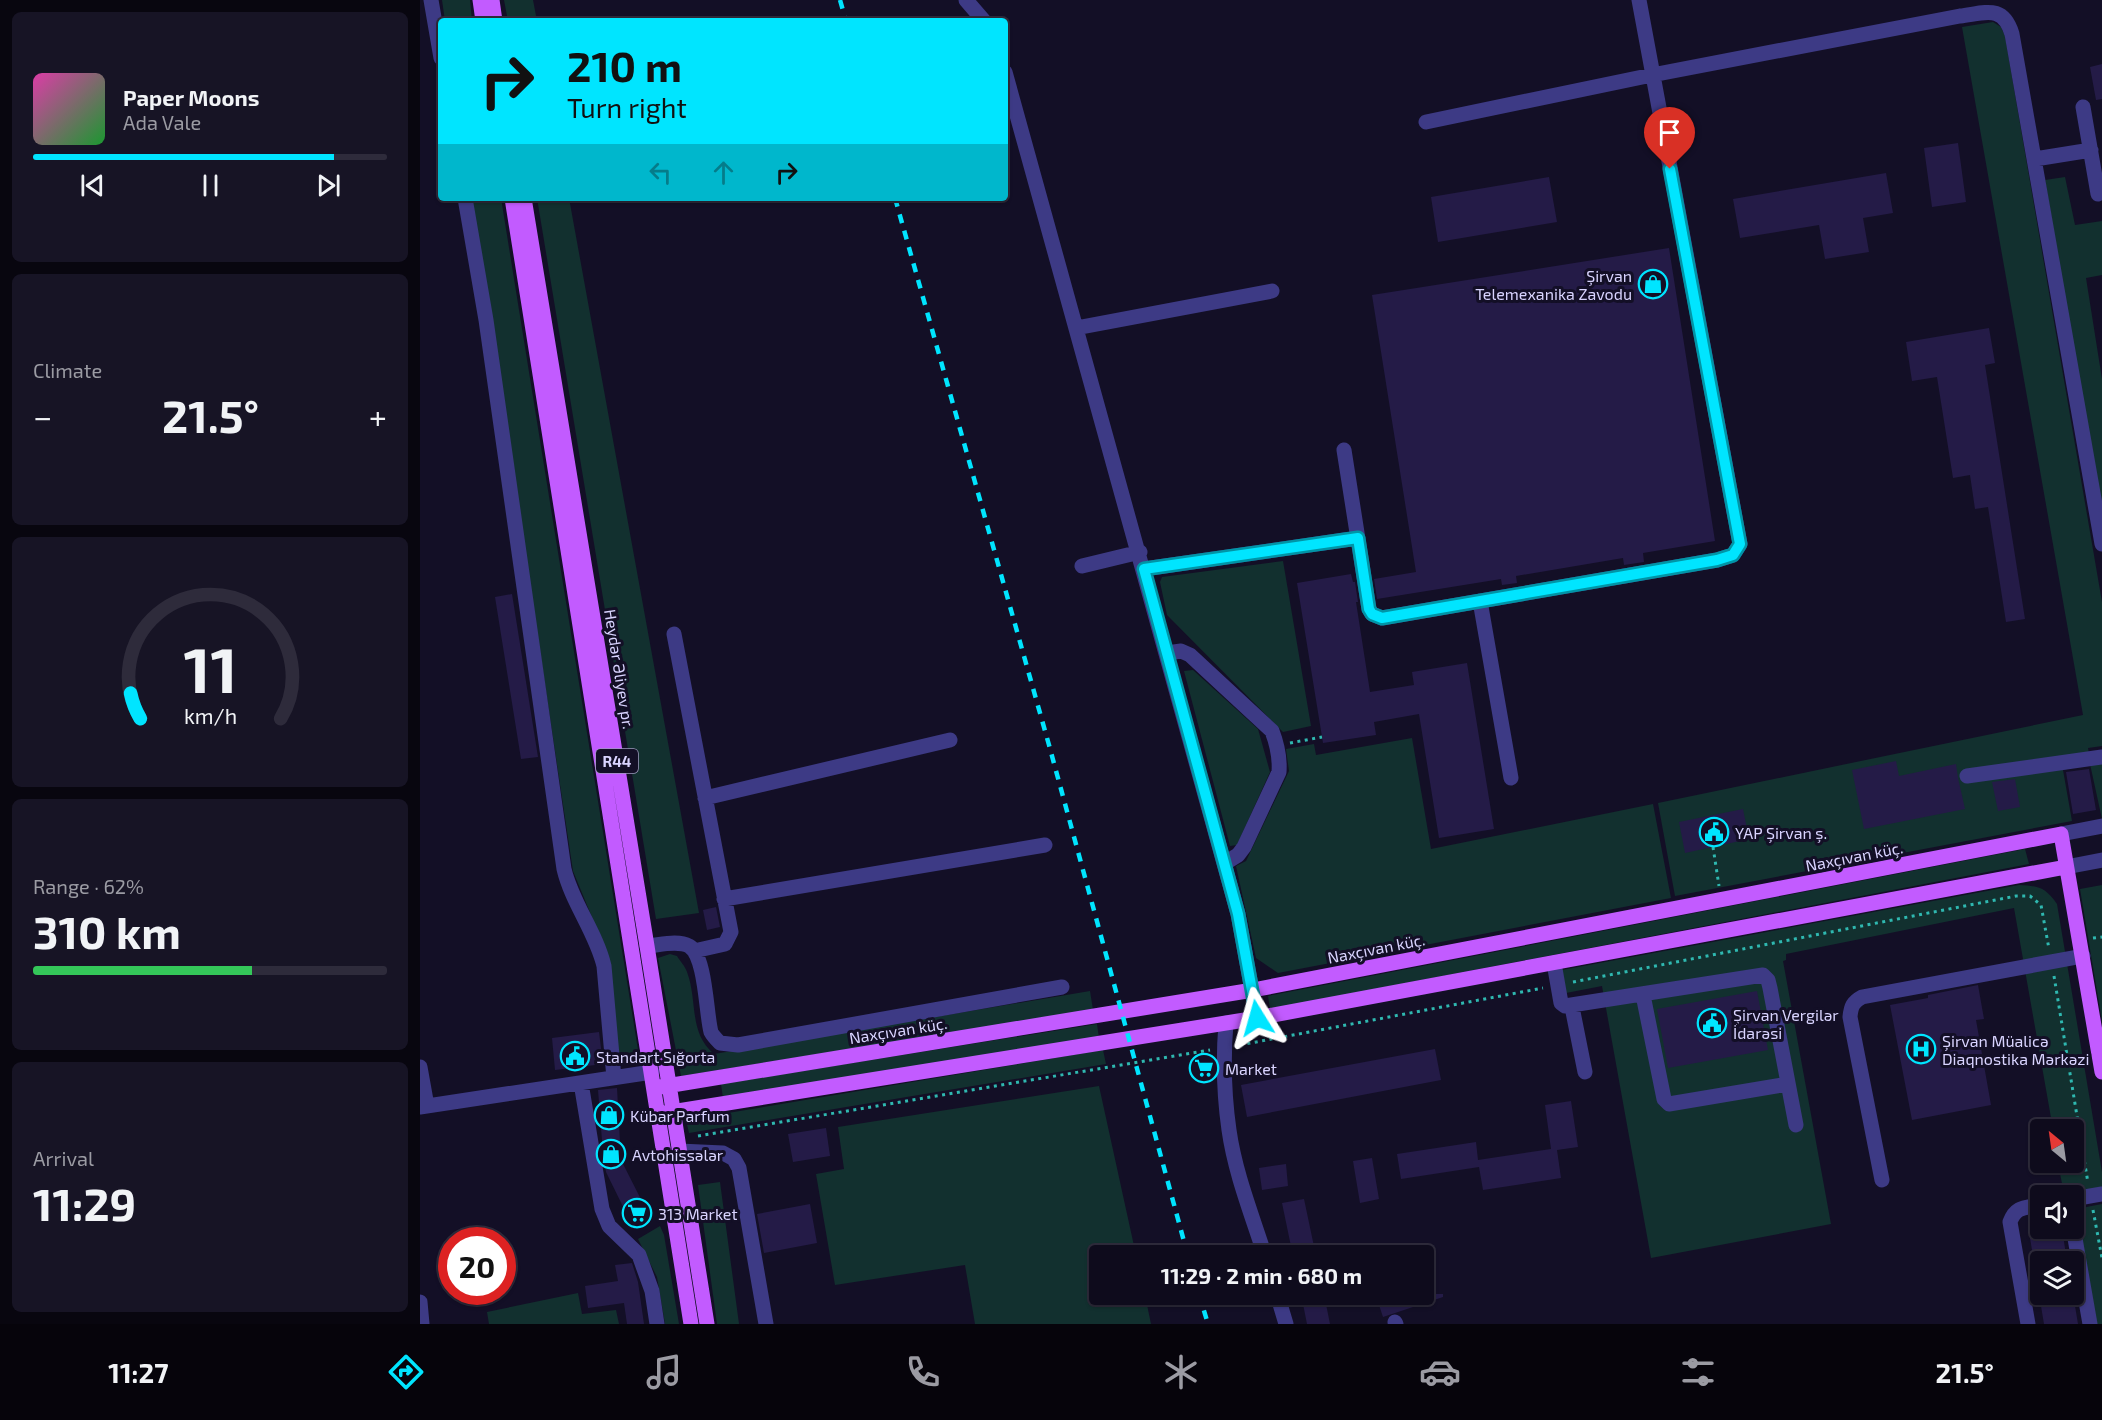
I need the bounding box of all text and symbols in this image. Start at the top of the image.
text: 210 m [567,40,682,90]
icon: right [468,42,546,120]
text: Paper Moons [123,84,259,110]
text: Turn right [567,91,687,123]
pin [1644,107,1695,169]
text: Ada Vale [123,110,201,134]
icon: arrive [1653,116,1686,149]
icon: left [644,156,677,189]
icon: ahead [707,156,740,189]
icon: right [770,156,803,189]
icon: previous [76,169,109,202]
icon: pause [194,169,227,202]
icon: next [312,169,345,202]
place label: Şirvan Telemexanika Zavodu [1475,266,1632,303]
shop icon: Şirvan Telemexanika Zavodu [1637,268,1669,300]
text: Climate [33,358,102,382]
text: 21.5° [162,388,259,442]
text: − [33,396,52,436]
text: + [369,396,387,436]
street label: Heydər Əliyev pr. [601,608,639,730]
text: 11 [183,631,237,706]
text: km/h [183,703,237,728]
road number: R44 [596,749,638,773]
public building icon: YAP Şirvan ş. [1698,816,1730,848]
place label: YAP Şirvan ş. [1735,823,1827,843]
street label: Naxçıvan küç. [1804,837,1905,876]
text: Range · 62% [33,874,144,898]
text: 310 km [33,904,181,958]
street label: Naxçıvan küç. [1326,929,1427,968]
position arrow [1225,986,1289,1050]
place label: Şirvan Vergilər İdarəsi [1733,1005,1839,1042]
public building icon: Şirvan Vergilər İdarəsi [1696,1007,1728,1039]
street label: Naxçıvan küç. [848,1013,949,1048]
place label: Şirvan Müalicə Diaqnostika Mərkəzi [1942,1031,2089,1068]
hospital icon: Şirvan Müalicə Diaqnostika Mərkəzi [1905,1033,1937,1065]
public building icon: Standart Sığorta [559,1040,591,1072]
place label: Standart Sığorta [596,1047,715,1066]
supermarket icon: Market [1188,1052,1220,1084]
place label: Market [1225,1059,1277,1078]
shop icon: Kübar Parfum [593,1099,625,1131]
place label: Kübar Parfum [630,1106,730,1125]
north arrow [2030,1119,2084,1173]
map controls [2030,1119,2084,1305]
shop icon: Avtohissələr [595,1138,627,1170]
place label: Avtohissələr [632,1145,724,1164]
text: Arrival [33,1146,94,1170]
text: 11:29 [33,1176,136,1230]
button: sound [2030,1185,2084,1239]
supermarket icon: 313 Market [621,1197,653,1229]
place label: 313 Market [658,1204,738,1223]
speed limit sign: 20 [438,1227,516,1305]
button: layers [2030,1251,2084,1305]
text: 11:29 · 2 min · 680 m [1161,1262,1362,1288]
icon: directions [385,1351,427,1393]
icon: music [643,1351,685,1393]
icon: phone [902,1351,944,1393]
icon: climate [1160,1351,1202,1393]
icon: car [1419,1351,1461,1393]
icon: filters [1677,1351,1719,1393]
text: 11:27 [108,1356,168,1388]
text: 21.5° [1936,1356,1994,1388]

